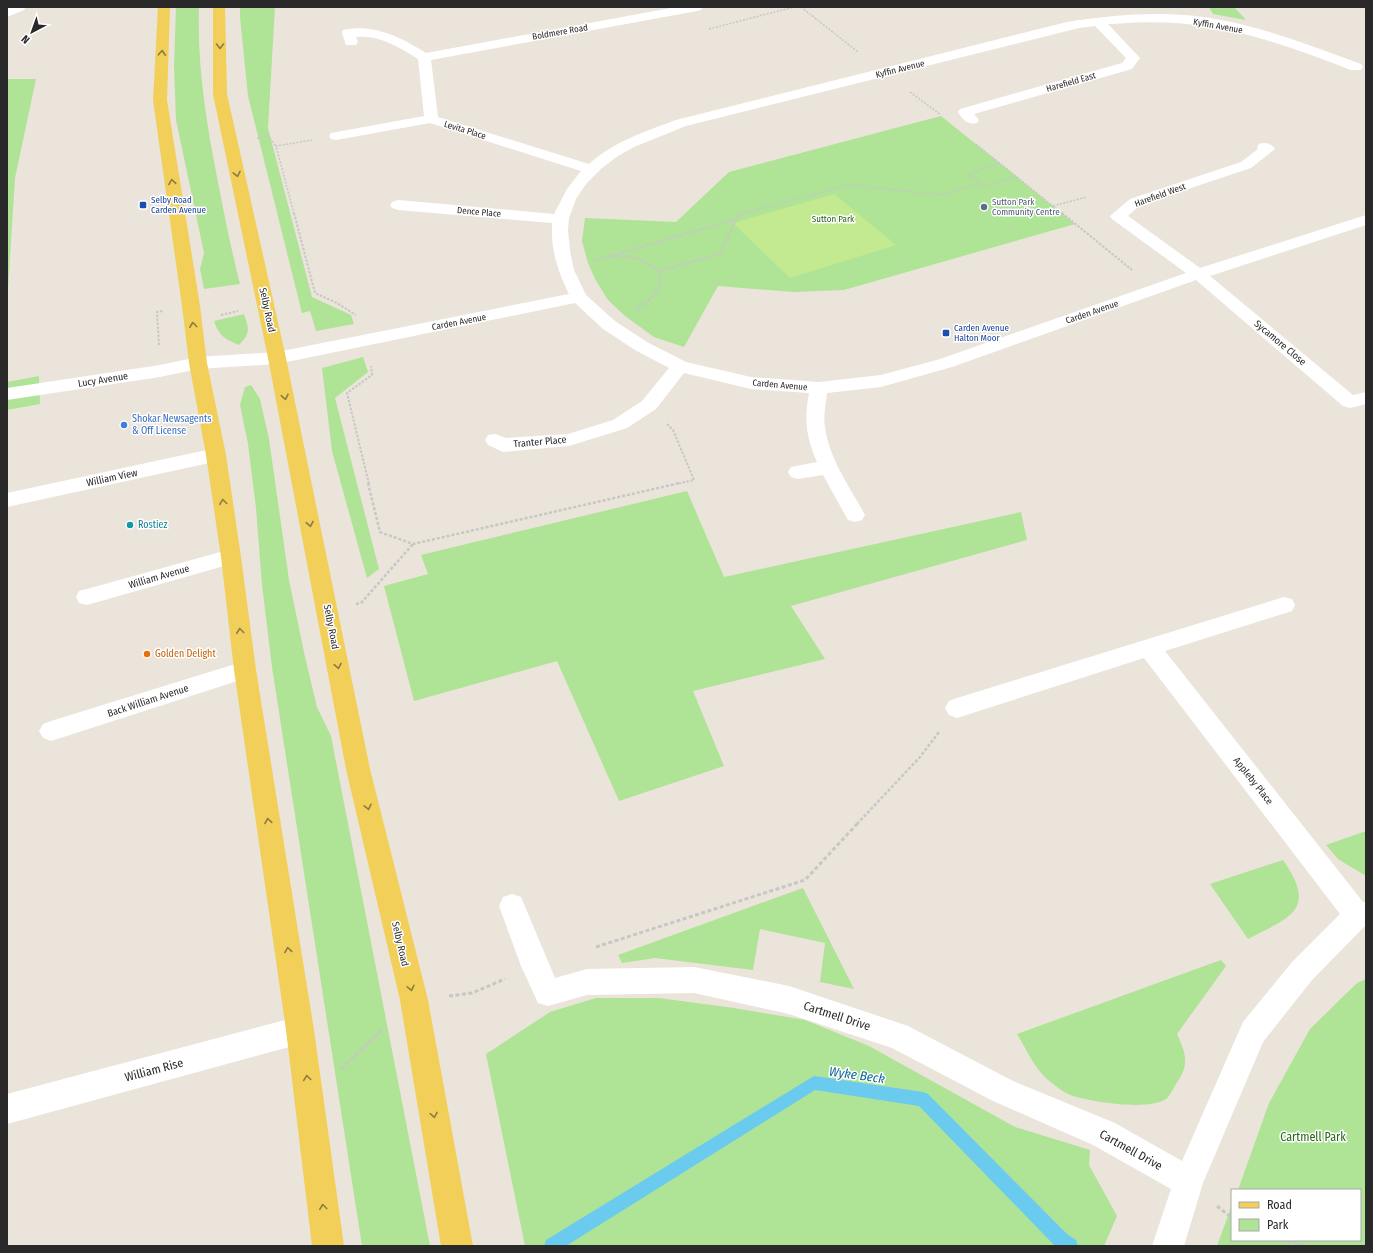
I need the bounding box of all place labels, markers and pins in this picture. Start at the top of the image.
place label: Selby Road Carden Avenue [151,195,207,215]
place label: Sutton Park Community Centre [992,197,1060,217]
marker: Selby Road Carden Avenue [138,200,148,210]
marker: Sutton Park Community Centre [979,202,989,212]
place label: Carden Avenue Halton Moor [954,323,1010,343]
marker: Carden Avenue Halton Moor [941,328,951,338]
place label: Shokar Newsagents & Off License [132,413,212,437]
marker: Shokar Newsagents & Off License [119,420,129,430]
place label: Rostiez [138,519,167,531]
marker: Rostiez [125,520,135,530]
place label: Golden Delight [155,648,216,660]
marker: Golden Delight [142,649,152,659]

